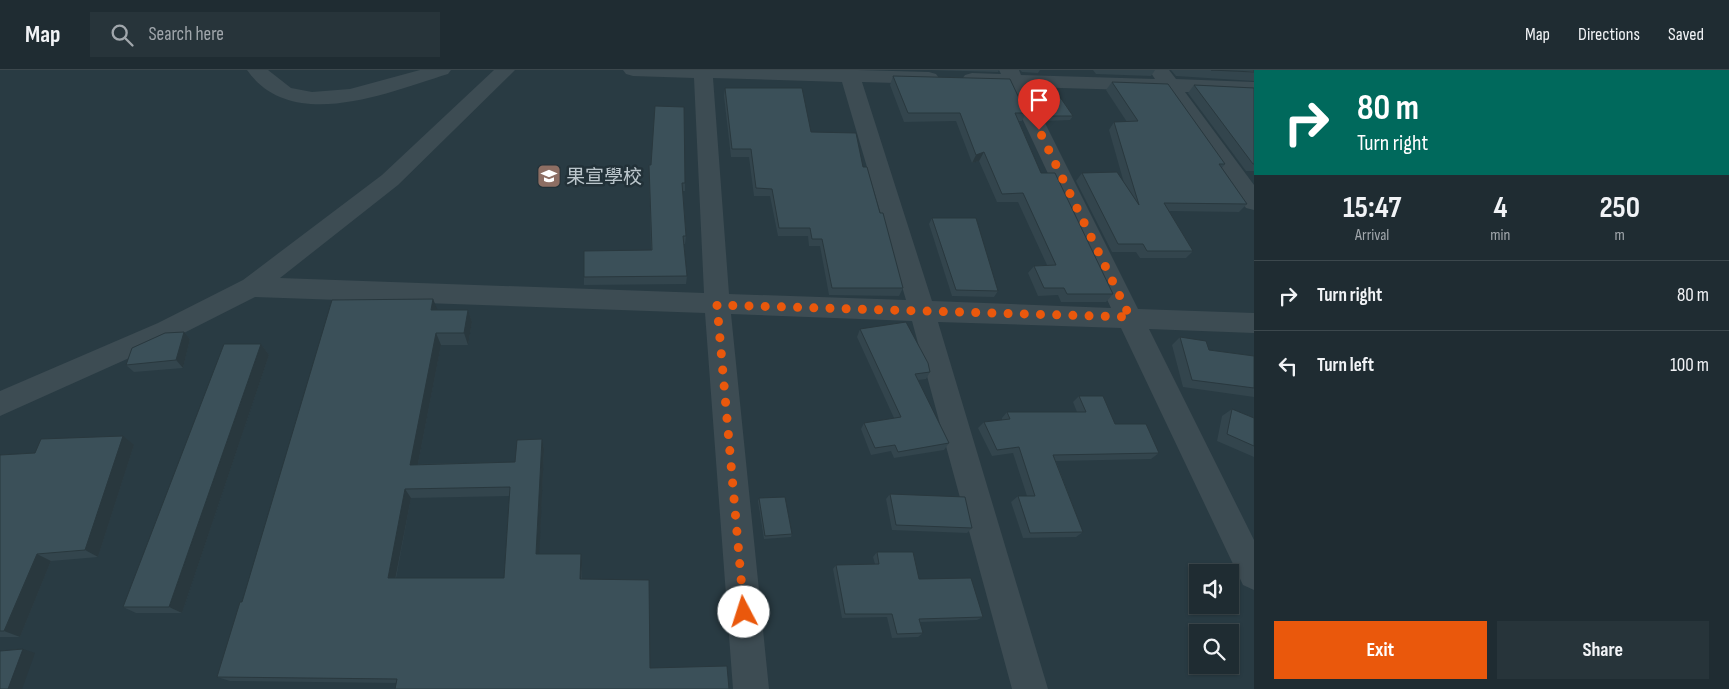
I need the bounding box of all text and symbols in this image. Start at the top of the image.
search box [90,12,440,57]
text: Map [25,20,60,49]
icon: search [108,21,136,49]
text: Search here [148,23,224,46]
text: Map [1525,24,1550,45]
text: Directions [1578,24,1640,45]
text: Saved [1668,24,1704,45]
pin [1018,79,1060,130]
icon: arrive [1025,86,1053,114]
text: 80 m [1357,87,1419,130]
icon: right [1274,90,1339,155]
text: Turn right [1357,130,1428,157]
school or university icon: 果宣學校 [536,163,562,189]
place label: 果宣學校 [566,166,642,189]
text: 15:47 [1343,190,1401,226]
text: 4 [1493,190,1507,226]
text: 250 [1599,190,1640,226]
text: Arrival [1355,226,1389,245]
text: min [1490,226,1510,245]
text: m [1615,226,1625,245]
icon: right [1274,282,1302,310]
text: Turn right [1317,284,1382,307]
text: 80 m [1677,284,1709,307]
icon: left [1274,352,1302,380]
text: Turn left [1317,354,1374,377]
text: 100 m [1670,354,1709,377]
map controls [1189,564,1239,674]
button: sound [1189,564,1239,614]
position arrow [717,585,769,637]
button: Exit [1274,621,1487,679]
button: Share [1497,621,1709,679]
button: search [1189,624,1239,674]

